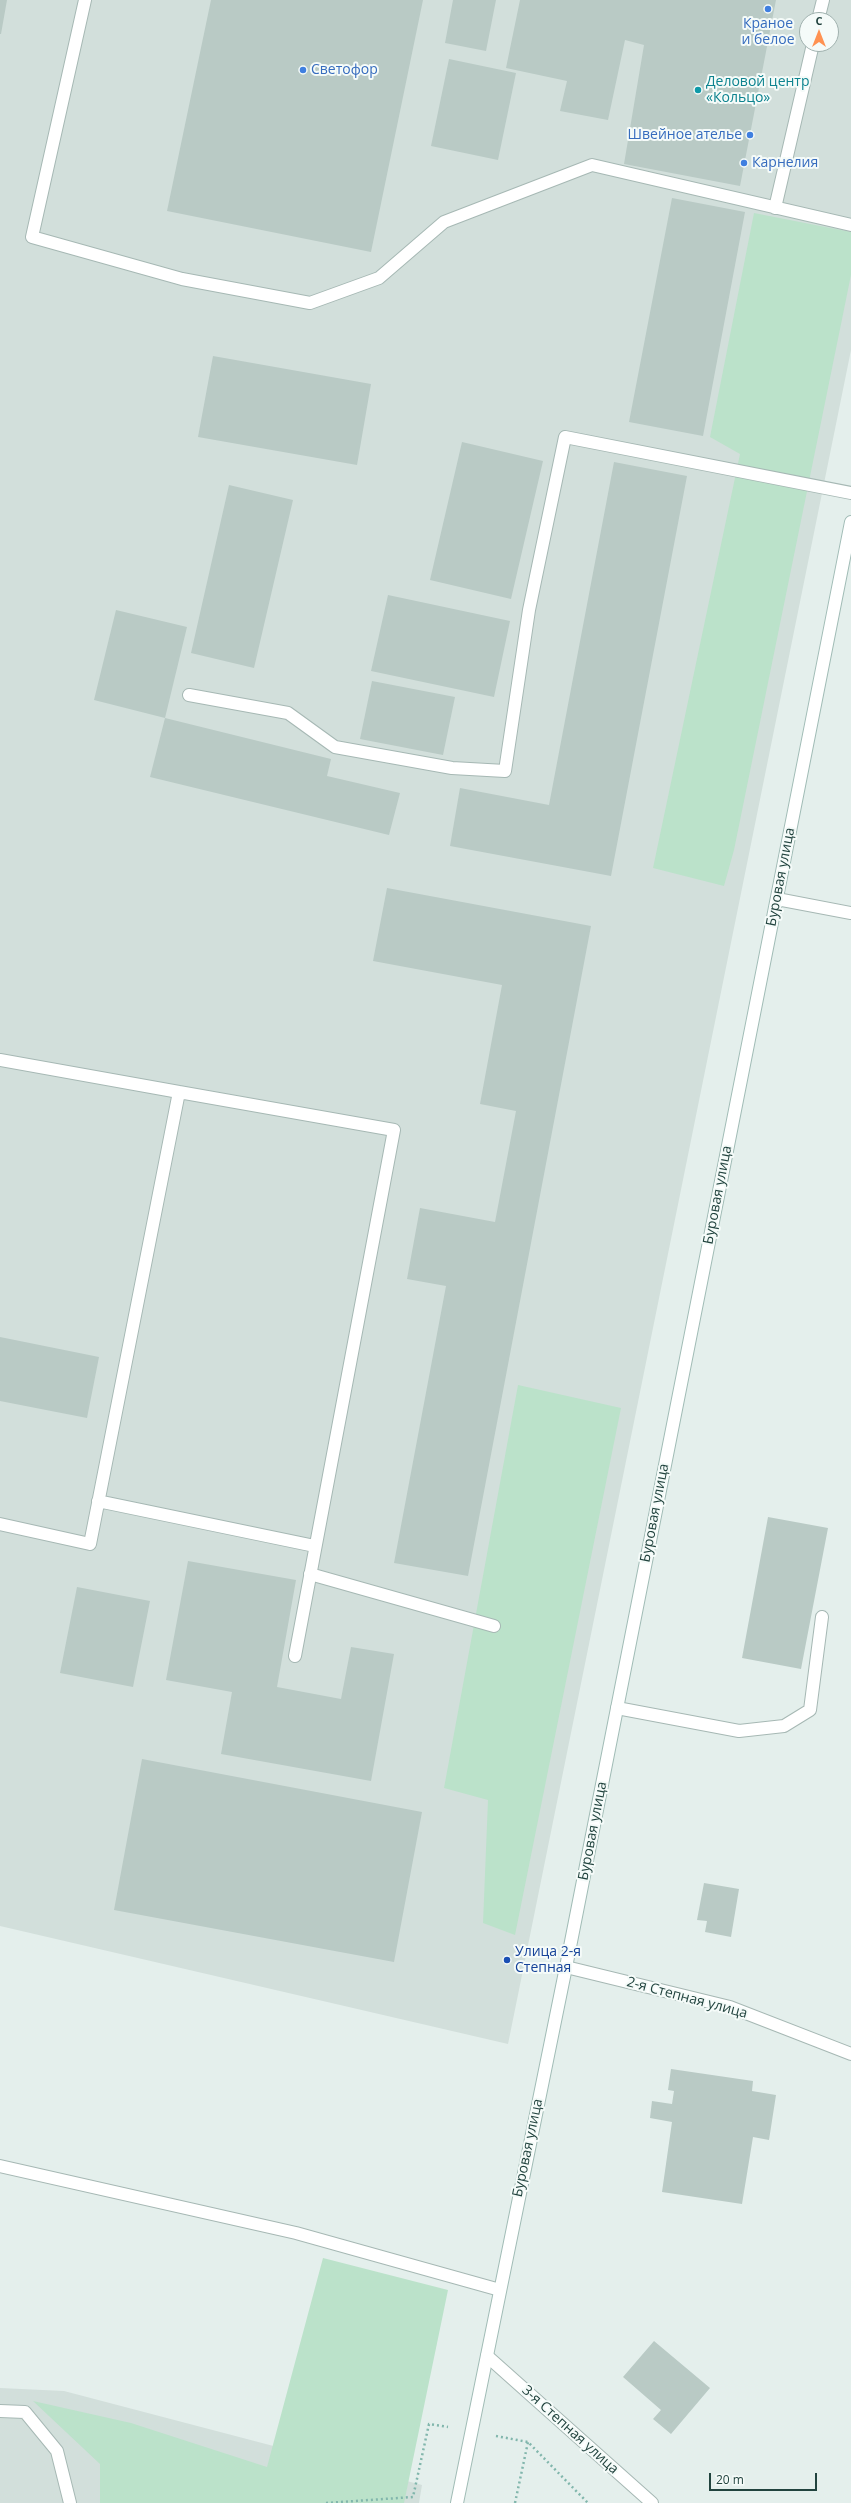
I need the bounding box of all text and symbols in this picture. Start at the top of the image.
marker: Краное и белое [763,4,773,14]
north arrow [799,12,839,52]
text: С [815,13,823,28]
place label: Краное и белое [741,16,795,48]
place label: Светофор [311,62,378,78]
marker: Светофор [298,65,308,75]
place label: Деловой центр «Кольцо» [706,74,810,106]
marker: Деловой центр «Кольцо» [693,85,703,95]
place label: Швейное ателье [628,127,742,143]
marker: Швейное ателье [745,130,755,140]
place label: Карнелия [752,155,818,171]
marker: Карнелия [739,158,749,168]
street label: Буровая улица [763,826,799,928]
street label: Буровая улица [700,1144,736,1246]
street label: Буровая улица [637,1462,673,1564]
street label: Буровая улица [575,1780,611,1882]
place label: Улица 2-я Степная [515,1944,581,1976]
marker: Улица 2-я Степная [502,1955,512,1965]
street label: 2-я Степная улица [625,1974,749,2022]
street label: Буровая улица [509,2097,547,2199]
street label: 3-я Степная улица [518,2382,622,2478]
scale bar [711,2465,819,2491]
text: 20 m [716,2471,744,2488]

